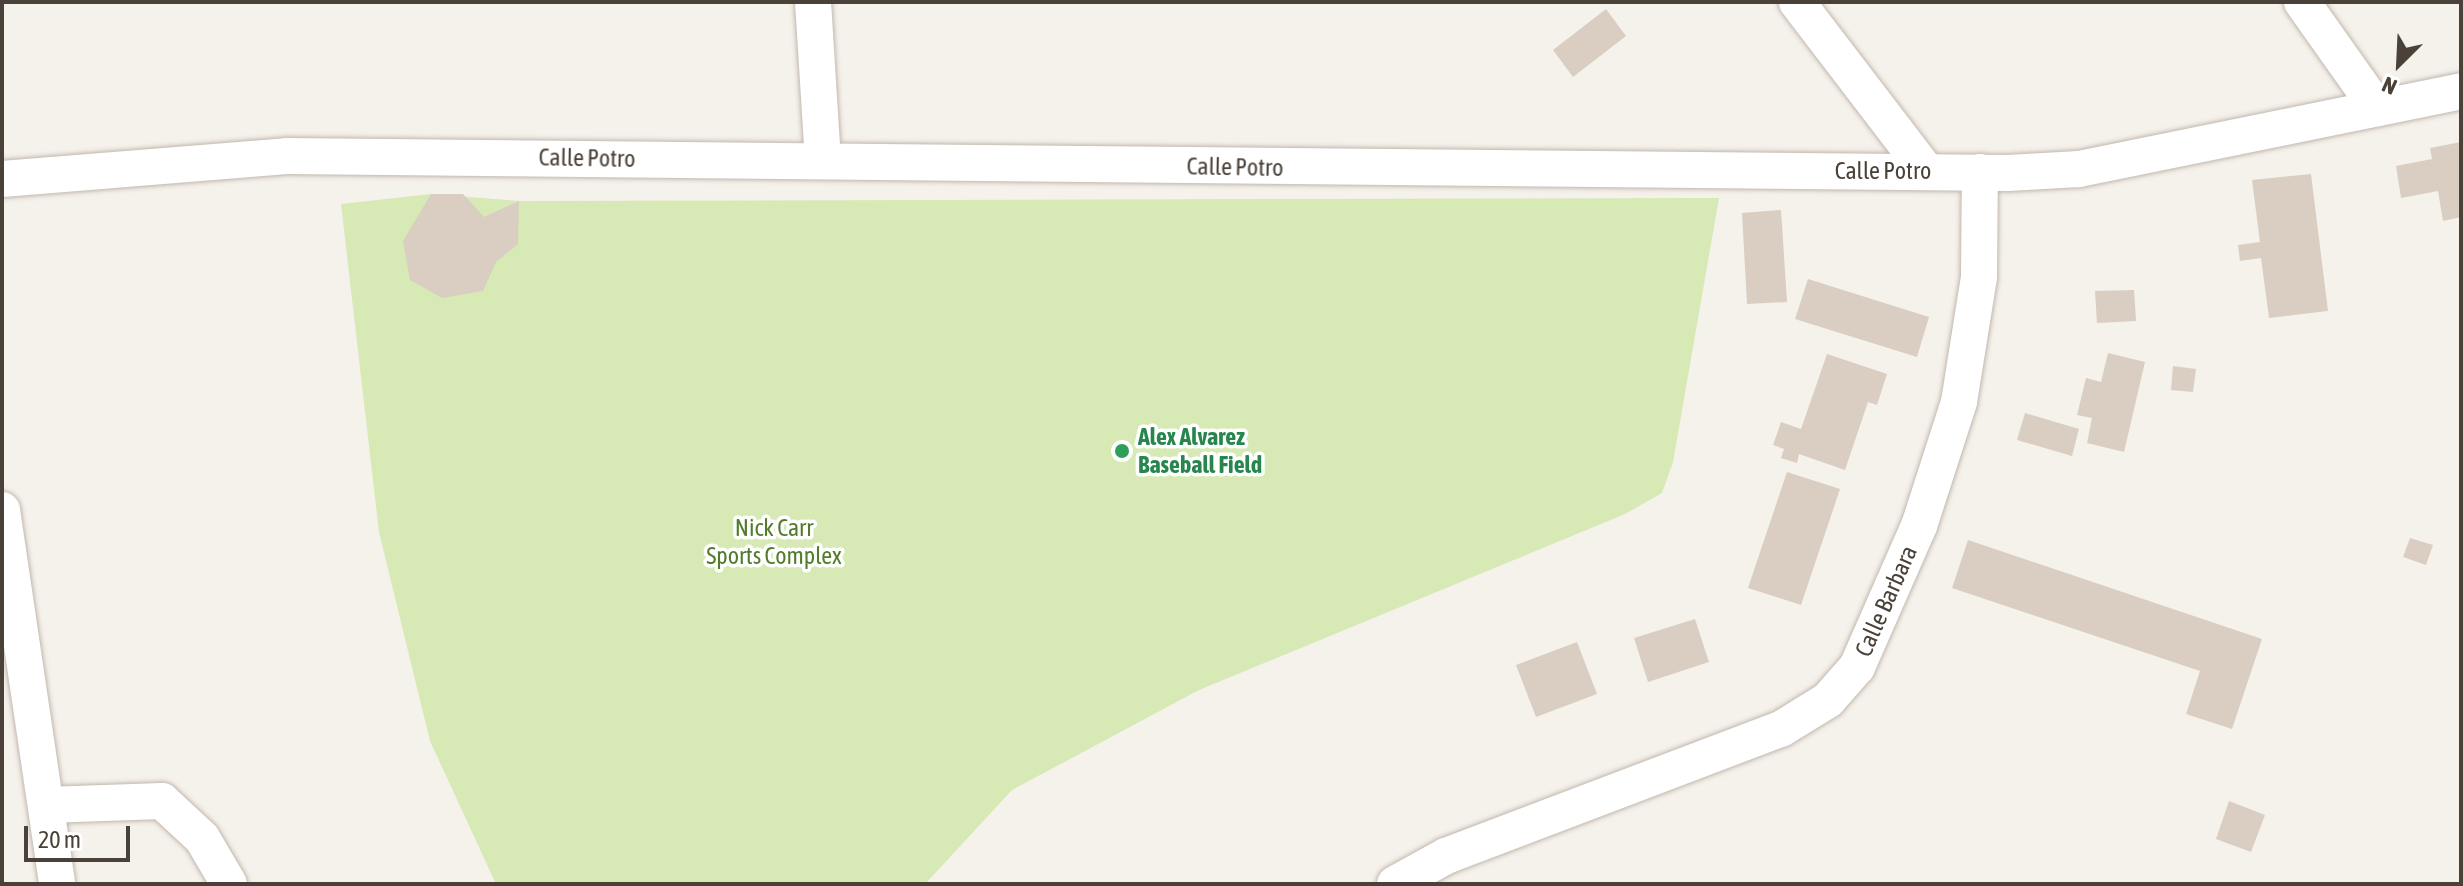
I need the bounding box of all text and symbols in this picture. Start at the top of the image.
north arrow [2359,24,2439,104]
text: N [2378,71,2400,100]
street label: Calle Potro [538,143,636,173]
street label: Calle Potro [1186,152,1284,182]
street label: Calle Potro [1835,157,1931,185]
place label: Alex Alvarez Baseball Field [1138,423,1262,479]
marker: Alex Alvarez Baseball Field [1113,442,1131,460]
park label: Nick Carr Sports Complex [706,514,842,570]
street label: Calle Barbara [1849,541,1923,661]
scale bar [28,810,134,860]
text: 20 m [38,826,81,853]

